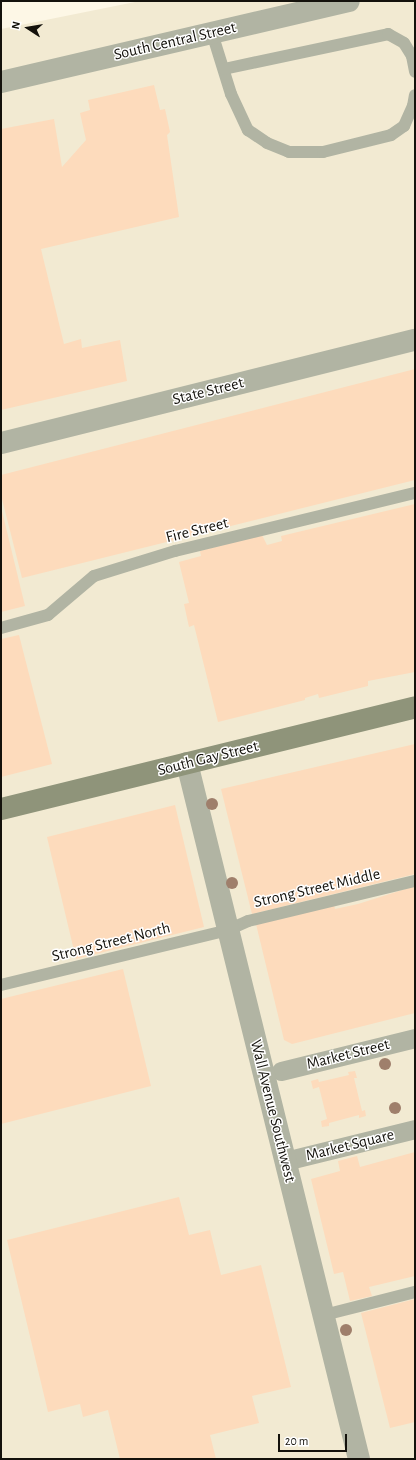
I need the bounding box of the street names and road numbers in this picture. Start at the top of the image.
street label: South Central Street [112,18,238,64]
street label: State Street [170,373,246,409]
street label: Fire Street [164,513,230,547]
street label: South Gay Street [156,736,260,780]
street label: Strong Street Middle [252,864,382,912]
street label: Strong Street North [50,918,172,966]
street label: Market Street [305,1034,391,1074]
street label: Wall Avenue Southwest [246,1038,300,1184]
street label: Market Square [304,1125,396,1165]

